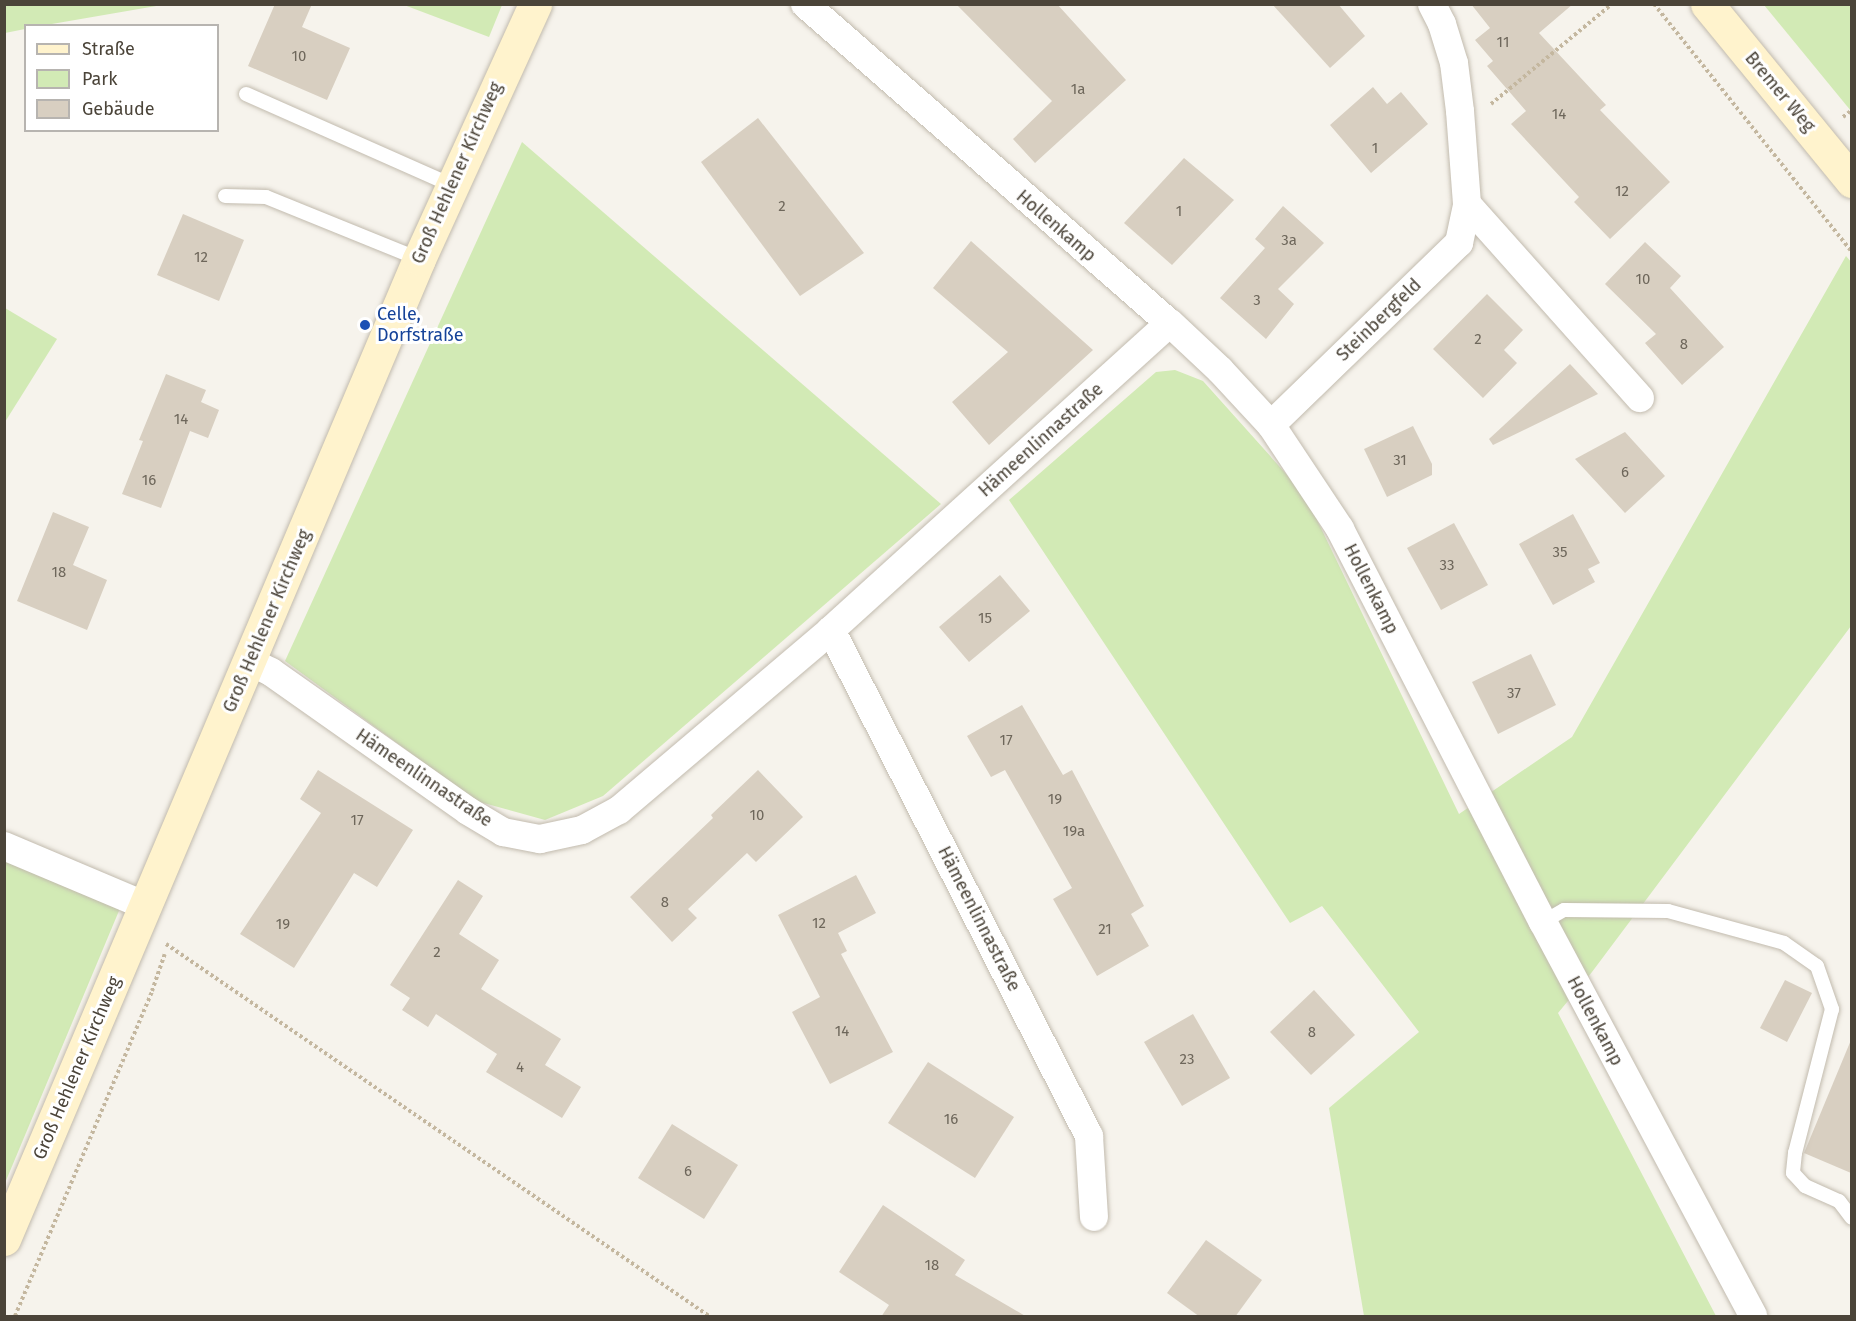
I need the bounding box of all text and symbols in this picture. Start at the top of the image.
legend [24,24,219,132]
house number: 11 [1497,34,1509,52]
text: Straße [82,38,135,60]
house number: 10 [292,48,306,66]
street label: Bremer Weg [1740,48,1820,136]
text: Park [82,68,117,90]
street label: Groß Hehlener Kirchweg [407,79,507,267]
house number: 1a [1071,81,1085,99]
text: Gebäude [82,98,155,120]
house number: 14 [1552,106,1566,124]
house number: 1 [1372,140,1378,158]
house number: 12 [1615,183,1629,201]
street label: Hollenkamp [1012,186,1100,266]
house number: 2 [778,198,786,216]
house number: 1 [1176,203,1182,221]
house number: 3a [1281,232,1297,250]
house number: 12 [194,249,208,267]
house number: 10 [1636,271,1650,289]
street label: Steinbergfeld [1332,274,1426,366]
house number: 3 [1253,292,1261,310]
place label: Celle, Dorfstraße [377,304,463,346]
marker: Celle, Dorfstraße [358,318,372,332]
house number: 2 [1474,331,1482,349]
house number: 8 [1680,336,1688,354]
street label: Hämeenlinnastraße [974,378,1108,502]
house number: 14 [174,411,188,429]
house number: 31 [1393,452,1407,470]
house number: 6 [1621,464,1629,482]
house number: 16 [142,472,156,490]
street label: Groß Hehlener Kirchweg [219,526,315,716]
street label: Hollenkamp [1339,540,1403,638]
house number: 35 [1553,544,1567,562]
house number: 33 [1440,557,1454,575]
house number: 18 [52,564,66,582]
house number: 15 [978,610,992,628]
house number: 37 [1507,685,1521,703]
street label: Hämeenlinnastraße [352,724,496,832]
house number: 17 [999,732,1013,750]
house number: 19 [1048,791,1062,809]
house number: 10 [750,807,764,825]
house number: 17 [350,812,364,830]
house number: 19a [1063,823,1085,841]
street label: Hämeenlinnastraße [933,843,1025,995]
house number: 8 [661,894,669,912]
house number: 12 [812,915,826,933]
house number: 19 [276,916,290,934]
house number: 21 [1098,921,1112,939]
house number: 2 [433,944,441,962]
street label: Hollenkamp [1562,972,1628,1070]
street label: Groß Hehlener Kirchweg [29,973,125,1163]
house number: 14 [835,1023,849,1041]
house number: 8 [1308,1024,1316,1042]
house number: 23 [1180,1051,1194,1069]
house number: 4 [516,1059,524,1077]
house number: 16 [944,1111,958,1129]
house number: 6 [684,1163,692,1181]
house number: 18 [925,1257,939,1275]

